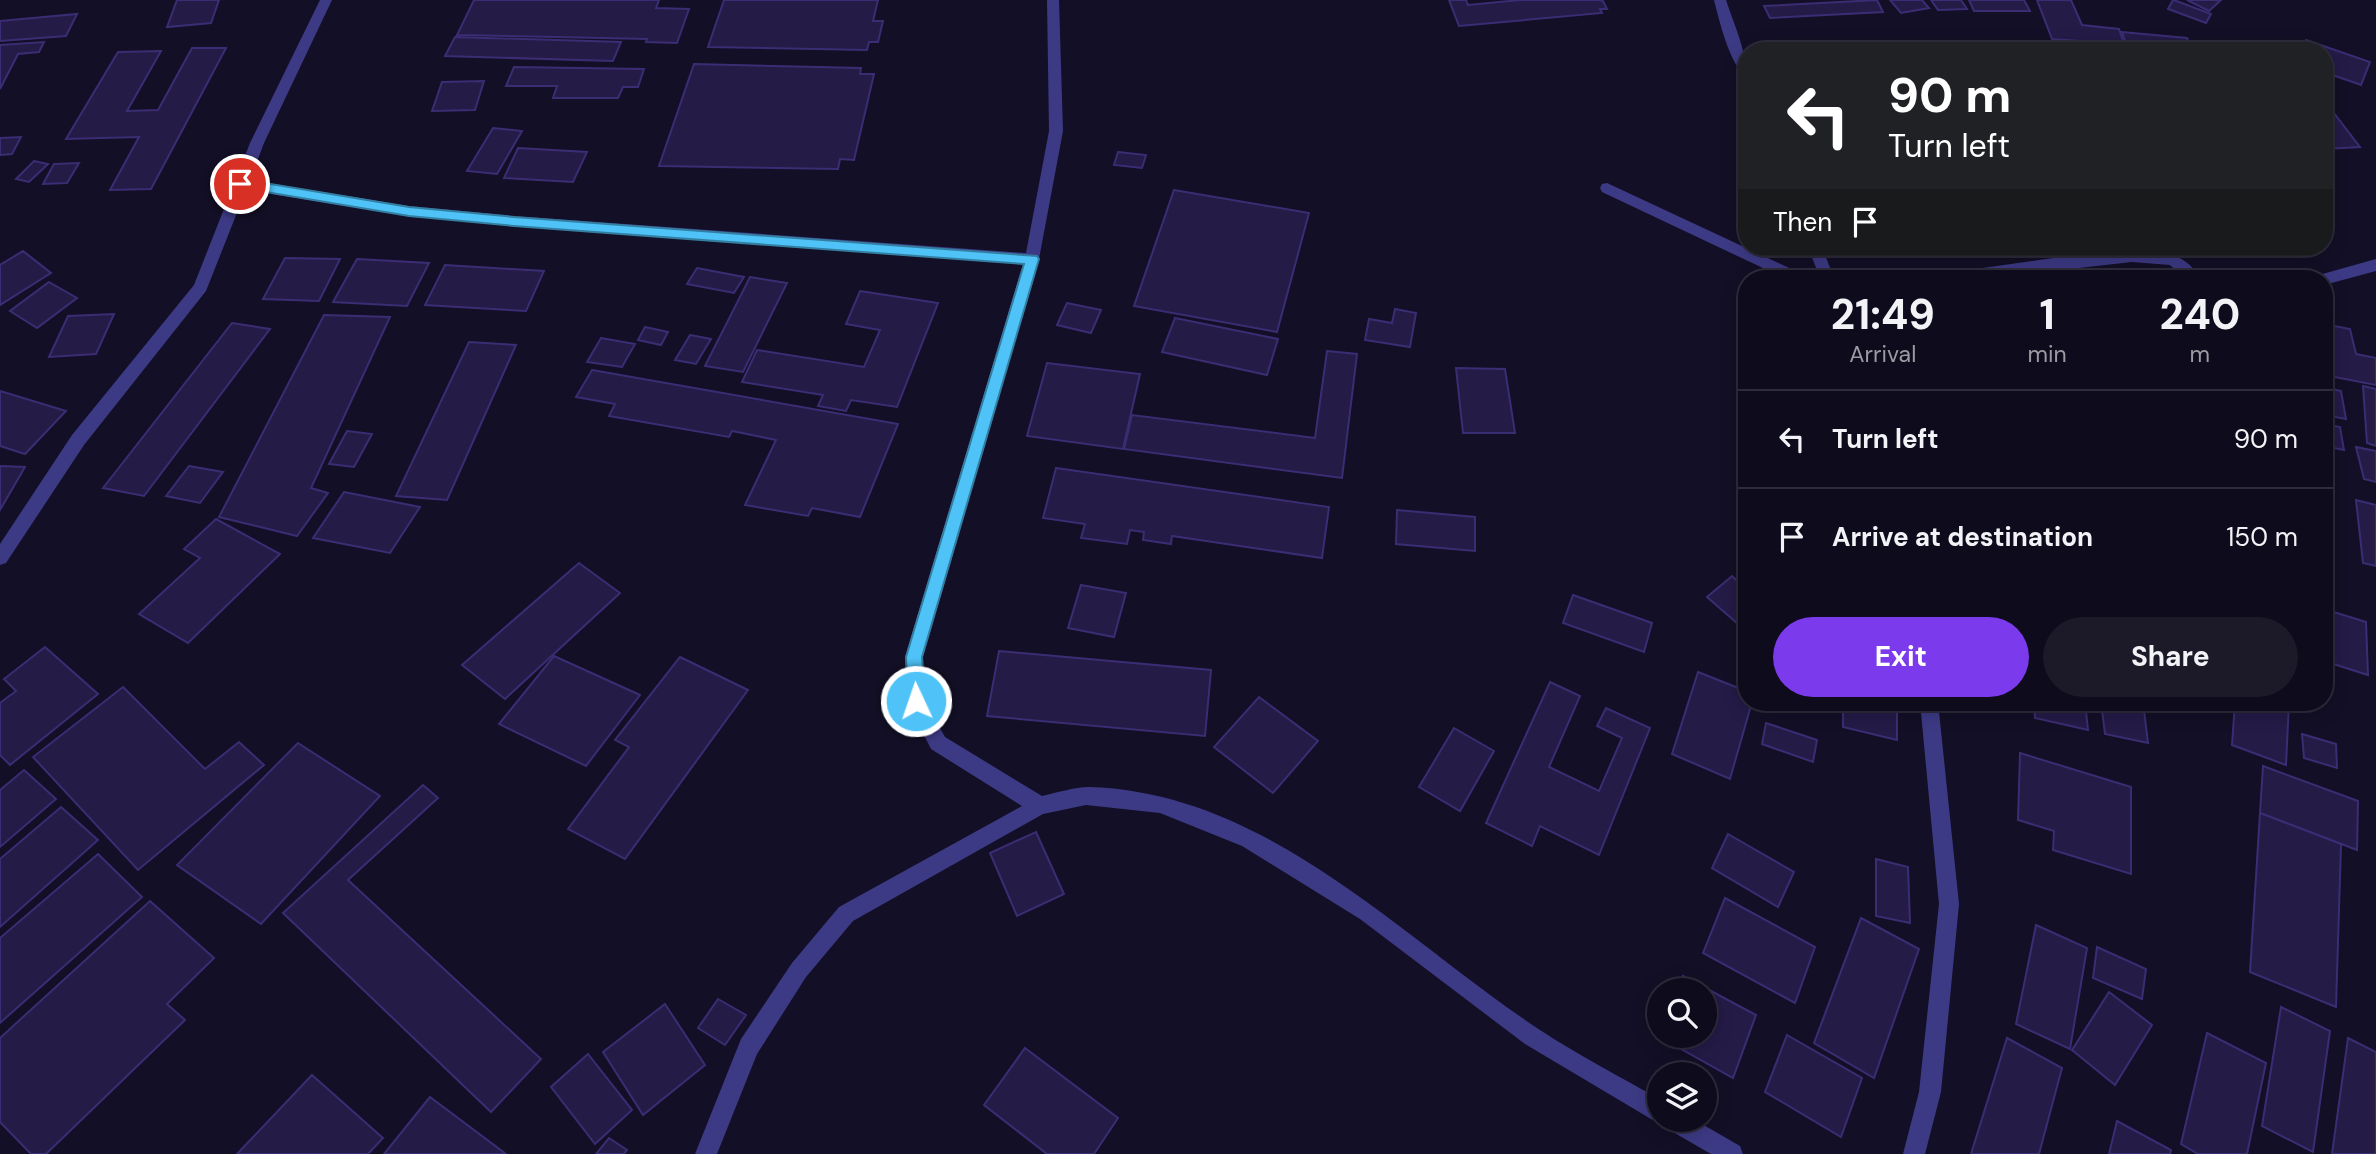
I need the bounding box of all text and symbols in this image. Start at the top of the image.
text: 90 m [1888,63,2011,127]
icon: left [1773,70,1864,161]
text: Turn left [1888,125,2010,167]
pin [210,154,270,214]
icon: arrive [221,165,259,203]
icon: arrive [1846,203,1884,241]
text: Then [1773,205,1832,239]
text: 21:49 [1831,287,1935,342]
text: 1 [2040,287,2055,342]
text: 240 [2159,287,2240,342]
text: Arrival [1849,339,1916,369]
text: min [2028,339,2067,369]
text: m [2190,339,2210,369]
icon: left [1773,420,1811,458]
text: Turn left [1832,422,1939,456]
text: 90 m [2234,422,2298,456]
icon: arrive [1773,518,1811,556]
text: Arrive at destination [1832,520,2093,554]
text: 150 m [2226,520,2298,554]
button: Exit [1773,617,2029,697]
button: Share [2043,617,2298,697]
position arrow [879,664,953,738]
map controls [1647,978,1717,1132]
button: search [1647,978,1717,1048]
button: layers [1647,1062,1717,1132]

